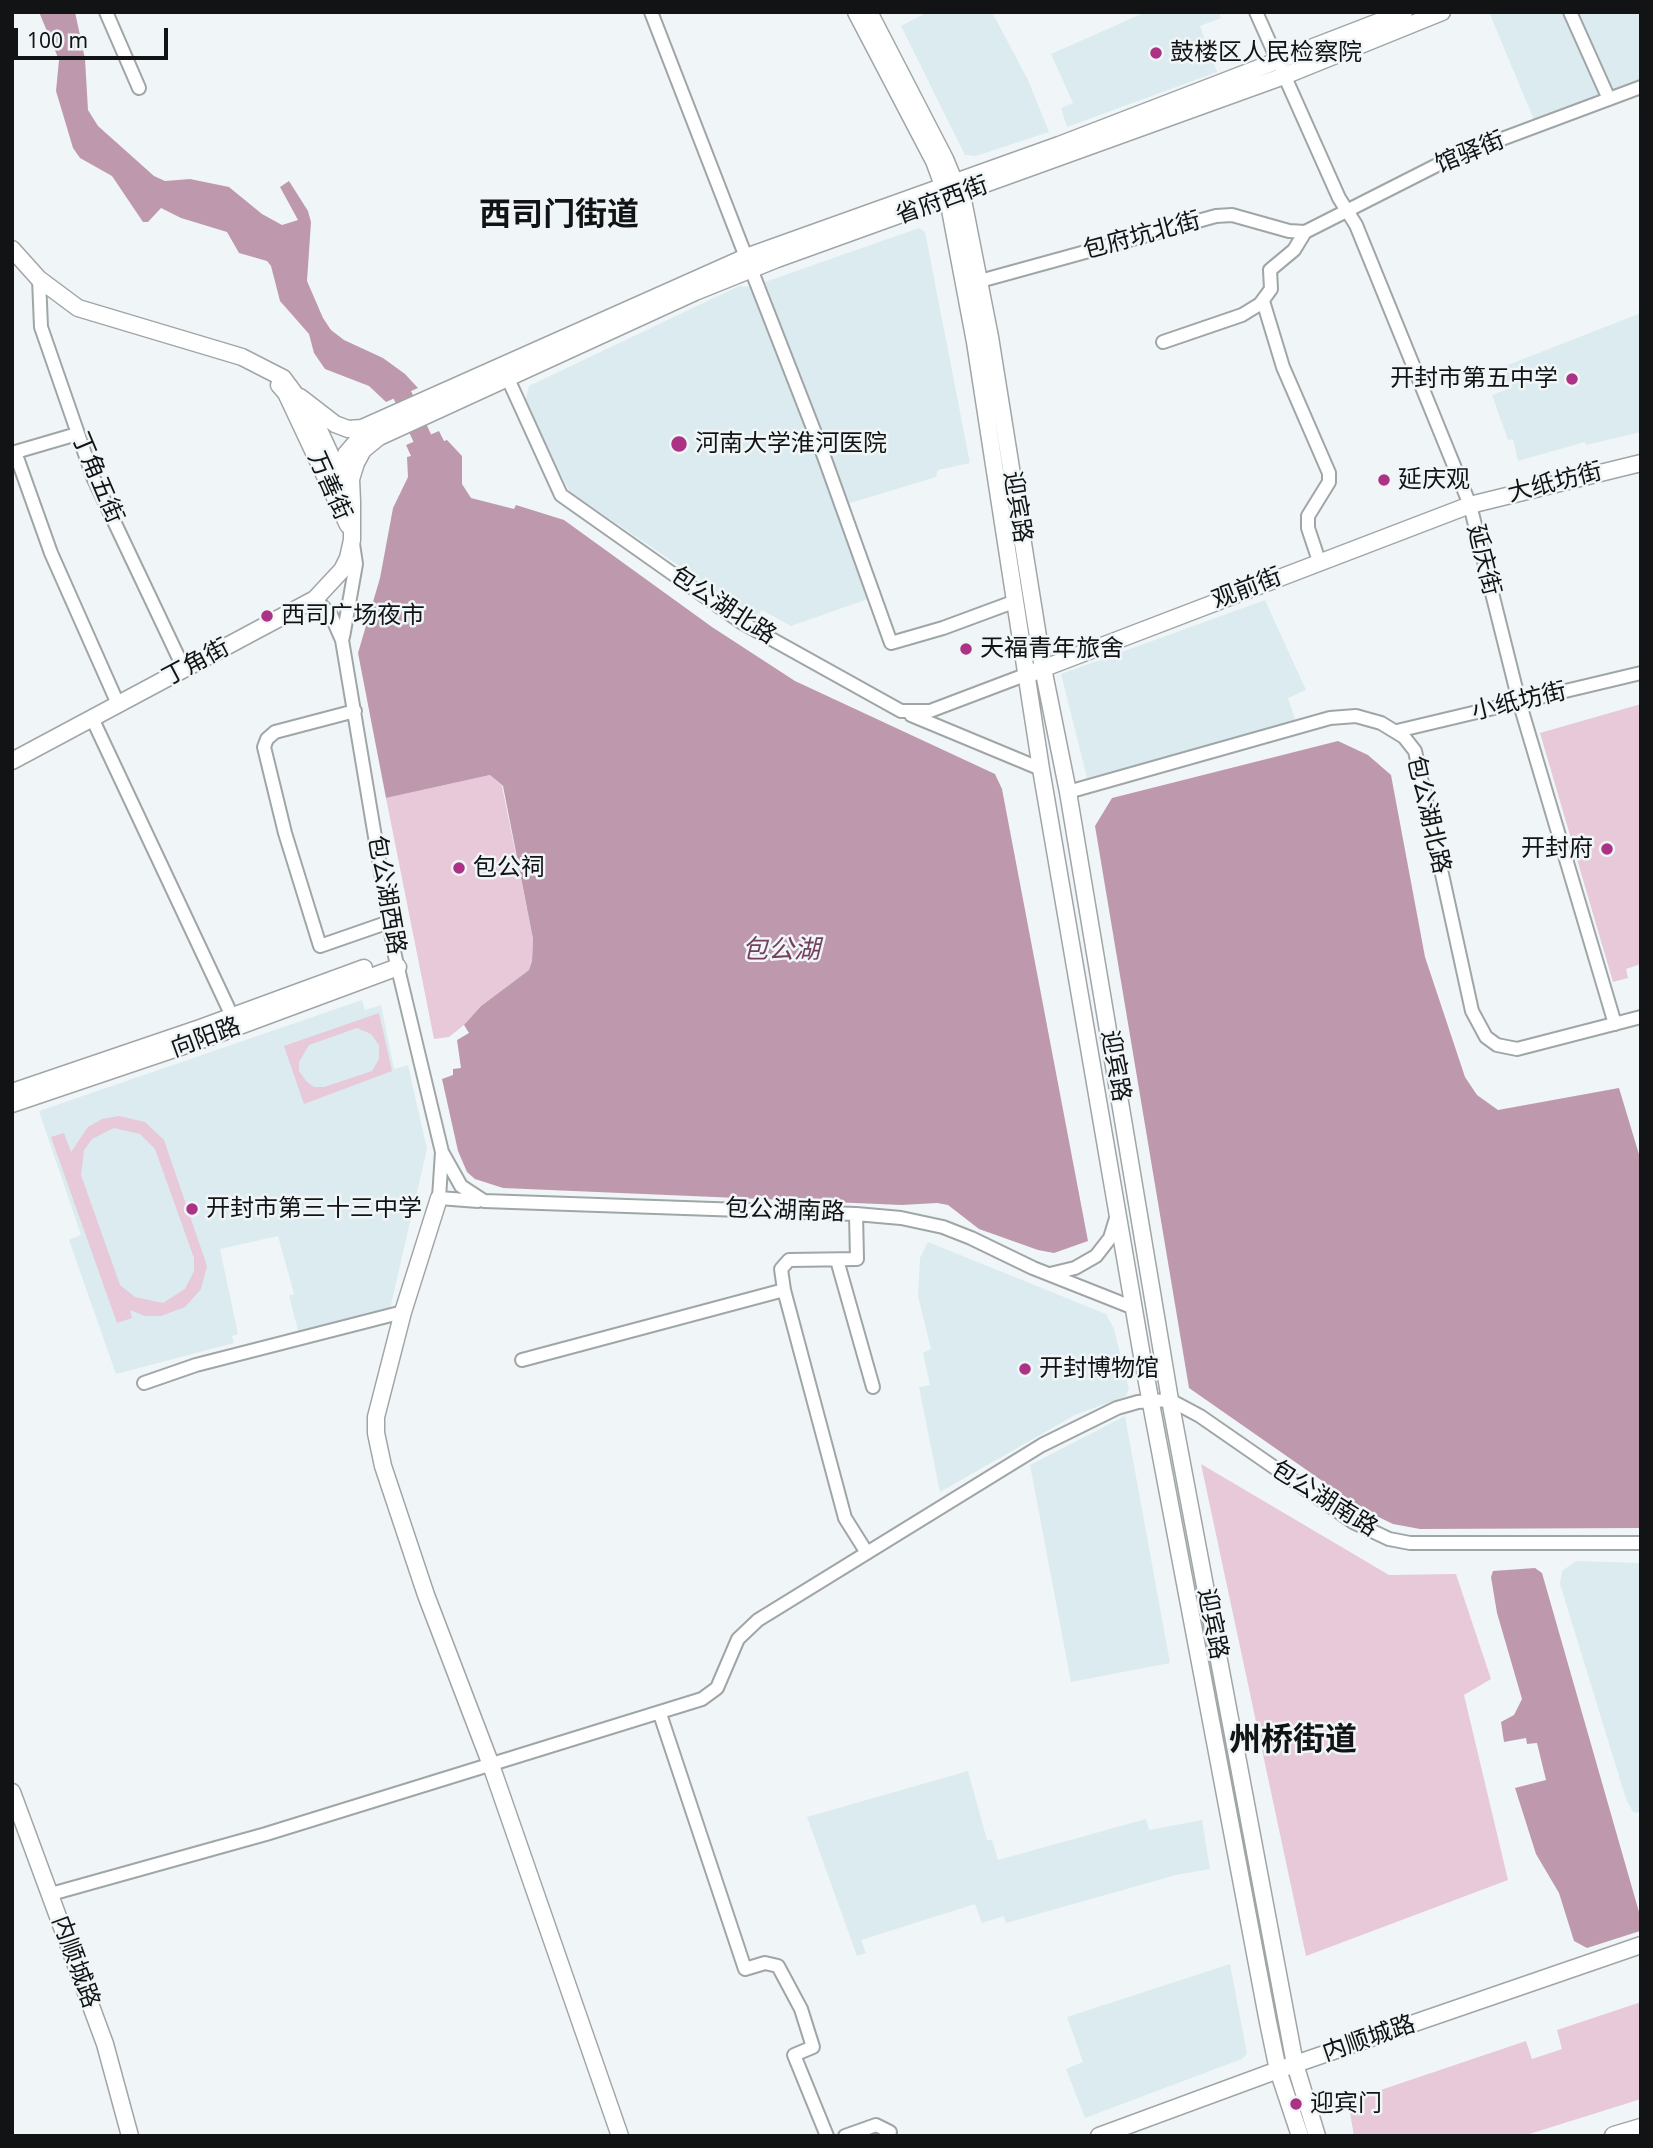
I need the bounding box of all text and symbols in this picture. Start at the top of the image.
scale bar [18,14,172,58]
text: 100 m [27,26,88,54]
place label: 鼓楼区人民检察院 [1170,39,1362,67]
marker: 鼓楼区人民检察院 [1148,45,1164,61]
street label: 馆驿街 [1431,126,1509,180]
street label: 省府西街 [892,171,992,231]
district label: 西司门街道 [479,197,639,235]
street label: 包府坑北街 [1080,207,1204,265]
place label: 开封市第五中学 [1390,365,1558,393]
marker: 开封市第五中学 [1564,371,1580,387]
street label: 丁角五街 [65,428,129,528]
place label: 河南大学淮河医院 [695,430,887,458]
marker: 河南大学淮河医院 [669,434,689,454]
street label: 万善街 [301,447,357,525]
street label: 大纸坊街 [1505,457,1605,509]
place label: 延庆观 [1398,466,1470,494]
street label: 迎宾路 [997,469,1037,545]
marker: 延庆观 [1376,472,1392,488]
street label: 延庆街 [1460,522,1506,598]
street label: 包公湖北路 [665,561,781,651]
street label: 观前街 [1208,563,1286,615]
place label: 西司广场夜市 [281,602,425,630]
marker: 西司广场夜市 [259,608,275,624]
street label: 丁角街 [157,633,235,693]
place label: 天福青年旅舍 [980,635,1124,663]
marker: 天福青年旅舍 [958,641,974,657]
street label: 小纸坊街 [1469,677,1569,727]
street label: 包公湖北路 [1400,753,1456,877]
street label: 包公湖西路 [361,833,411,957]
place label: 开封府 [1521,835,1593,863]
marker: 开封府 [1599,841,1615,857]
place label: 包公祠 [473,854,545,882]
marker: 包公祠 [451,860,467,876]
water label: 包公湖 [742,935,820,967]
street label: 向阳路 [167,1012,245,1064]
street label: 迎宾路 [1095,1028,1135,1104]
place label: 开封市第三十三中学 [206,1195,422,1223]
street label: 包公湖南路 [725,1195,845,1227]
marker: 开封市第三十三中学 [184,1201,200,1217]
place label: 开封博物馆 [1039,1355,1159,1383]
marker: 开封博物馆 [1017,1361,1033,1377]
street label: 包公湖南路 [1265,1455,1383,1543]
street label: 迎宾路 [1191,1586,1233,1662]
district label: 州桥街道 [1229,1722,1357,1760]
street label: 内顺城路 [45,1912,105,2012]
street label: 内顺城路 [1319,2010,1419,2068]
place label: 迎宾门 [1310,2090,1382,2118]
marker: 迎宾门 [1288,2096,1304,2112]

